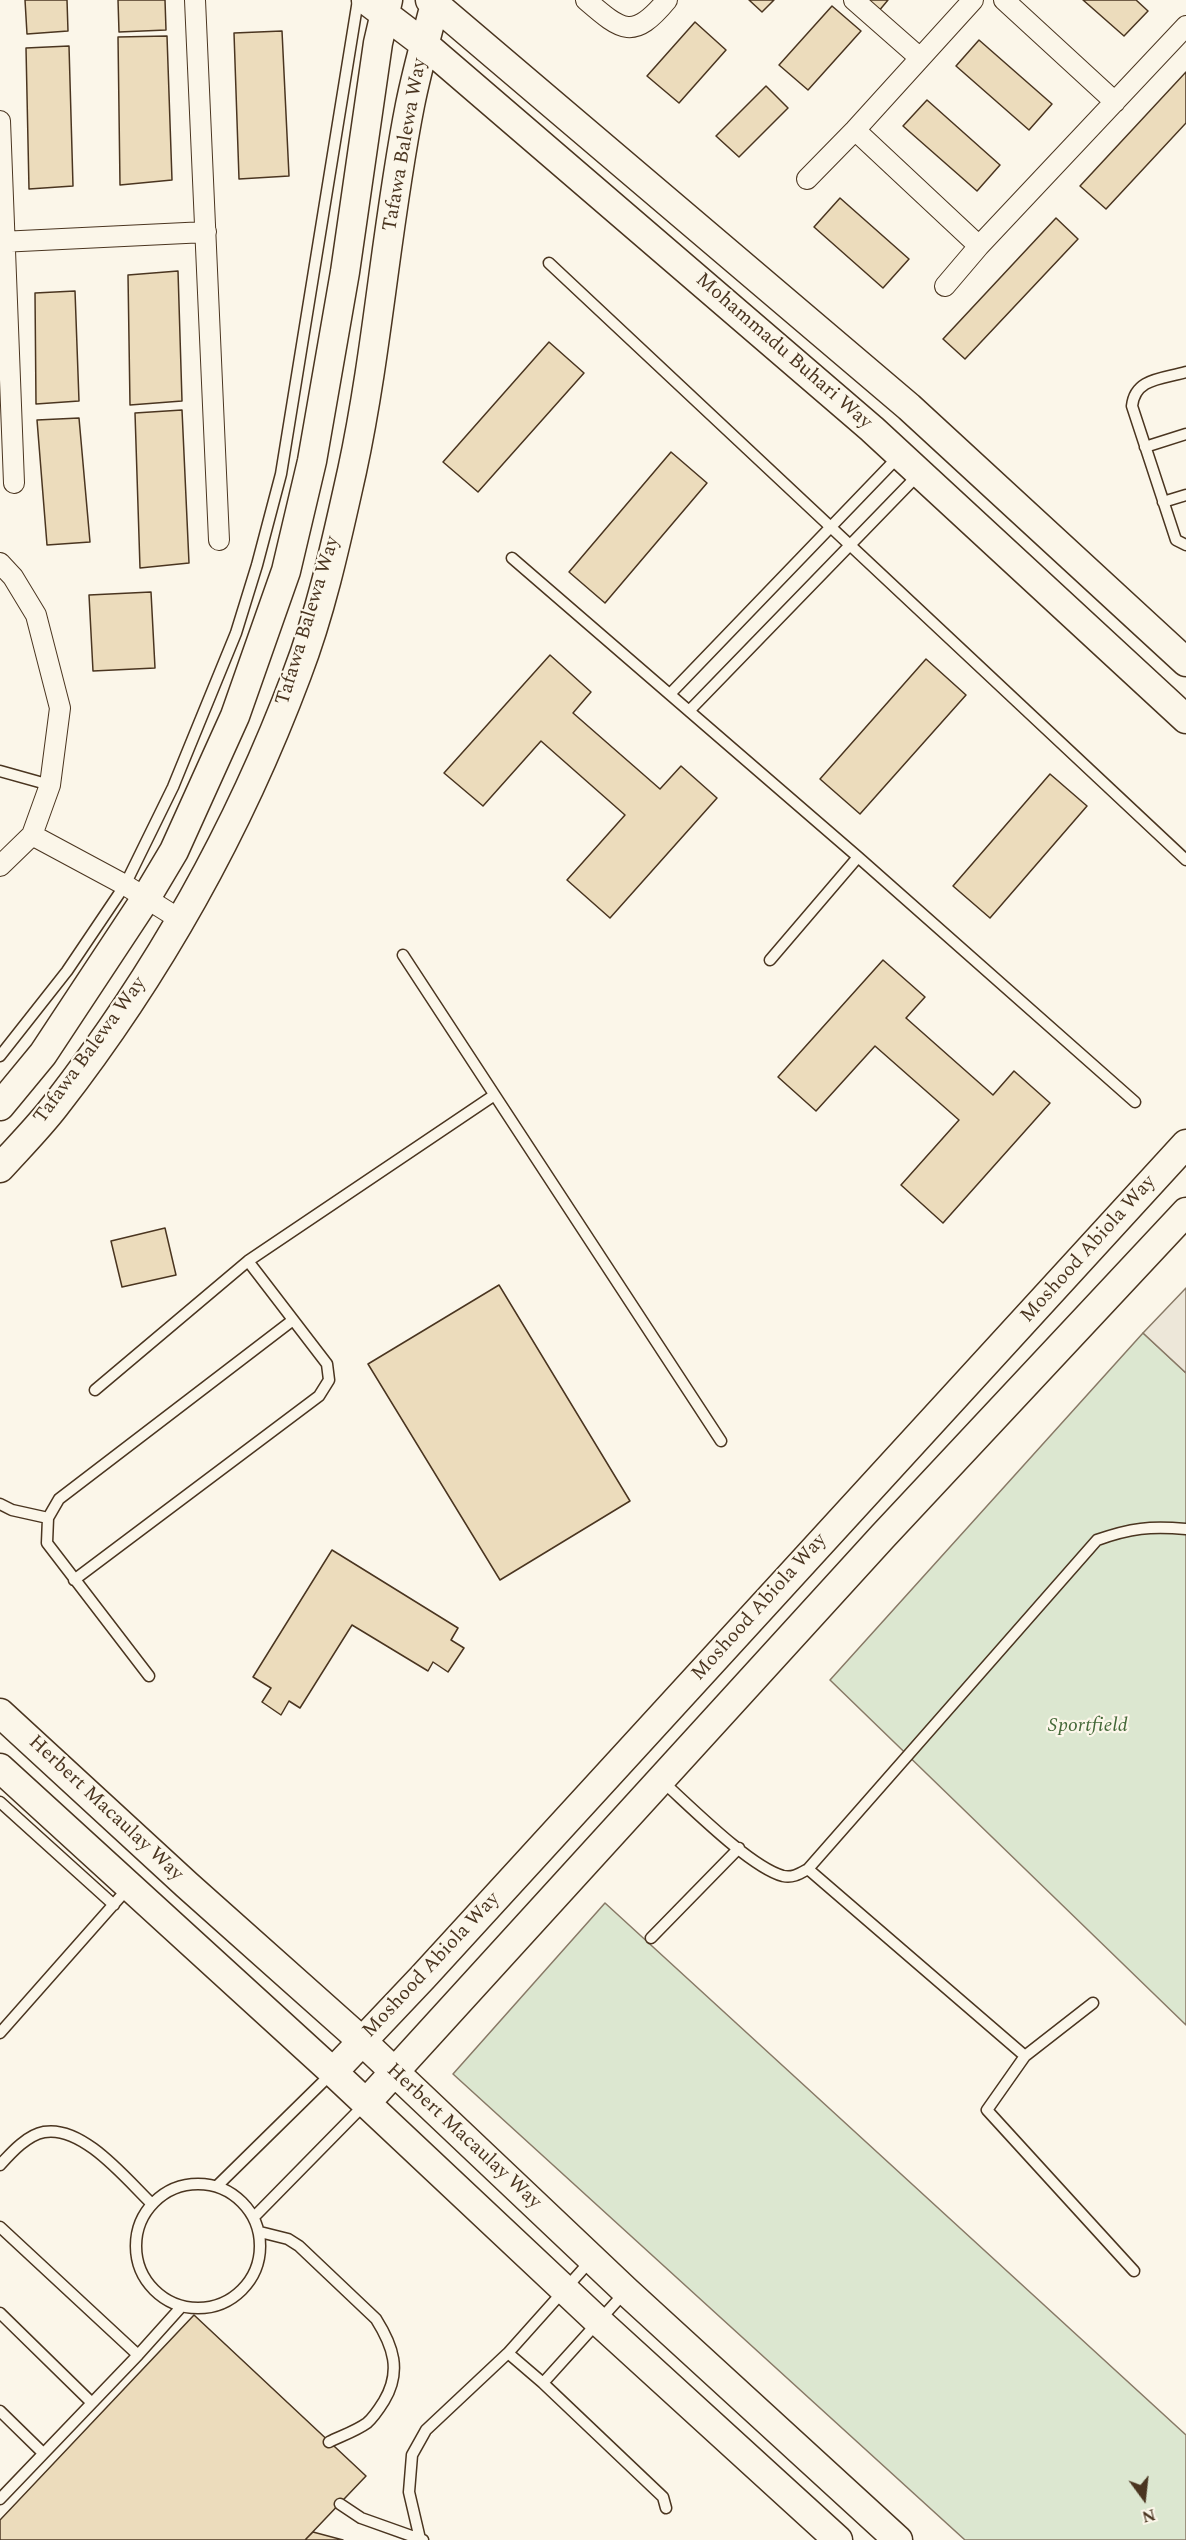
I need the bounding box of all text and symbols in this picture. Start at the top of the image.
street label: Tafawa Balewa Way [379,57,433,233]
street label: Mohammadu Buhari Way [690,269,876,435]
street label: Tafawa Balewa Way [272,534,346,708]
street label: Tafawa Balewa Way [30,973,152,1129]
street label: Moshood Abiola Way [1016,1171,1162,1329]
street label: Moshood Abiola Way [687,1529,833,1687]
park label: Sportfield [1048,1715,1128,1739]
street label: Herbert Macaulay Way [23,1731,187,1887]
street label: Moshood Abiola Way [358,1888,506,2044]
street label: Herbert Macaulay Way [381,2059,545,2215]
north arrow [1114,2468,1174,2528]
text: N [1139,2502,1158,2529]

